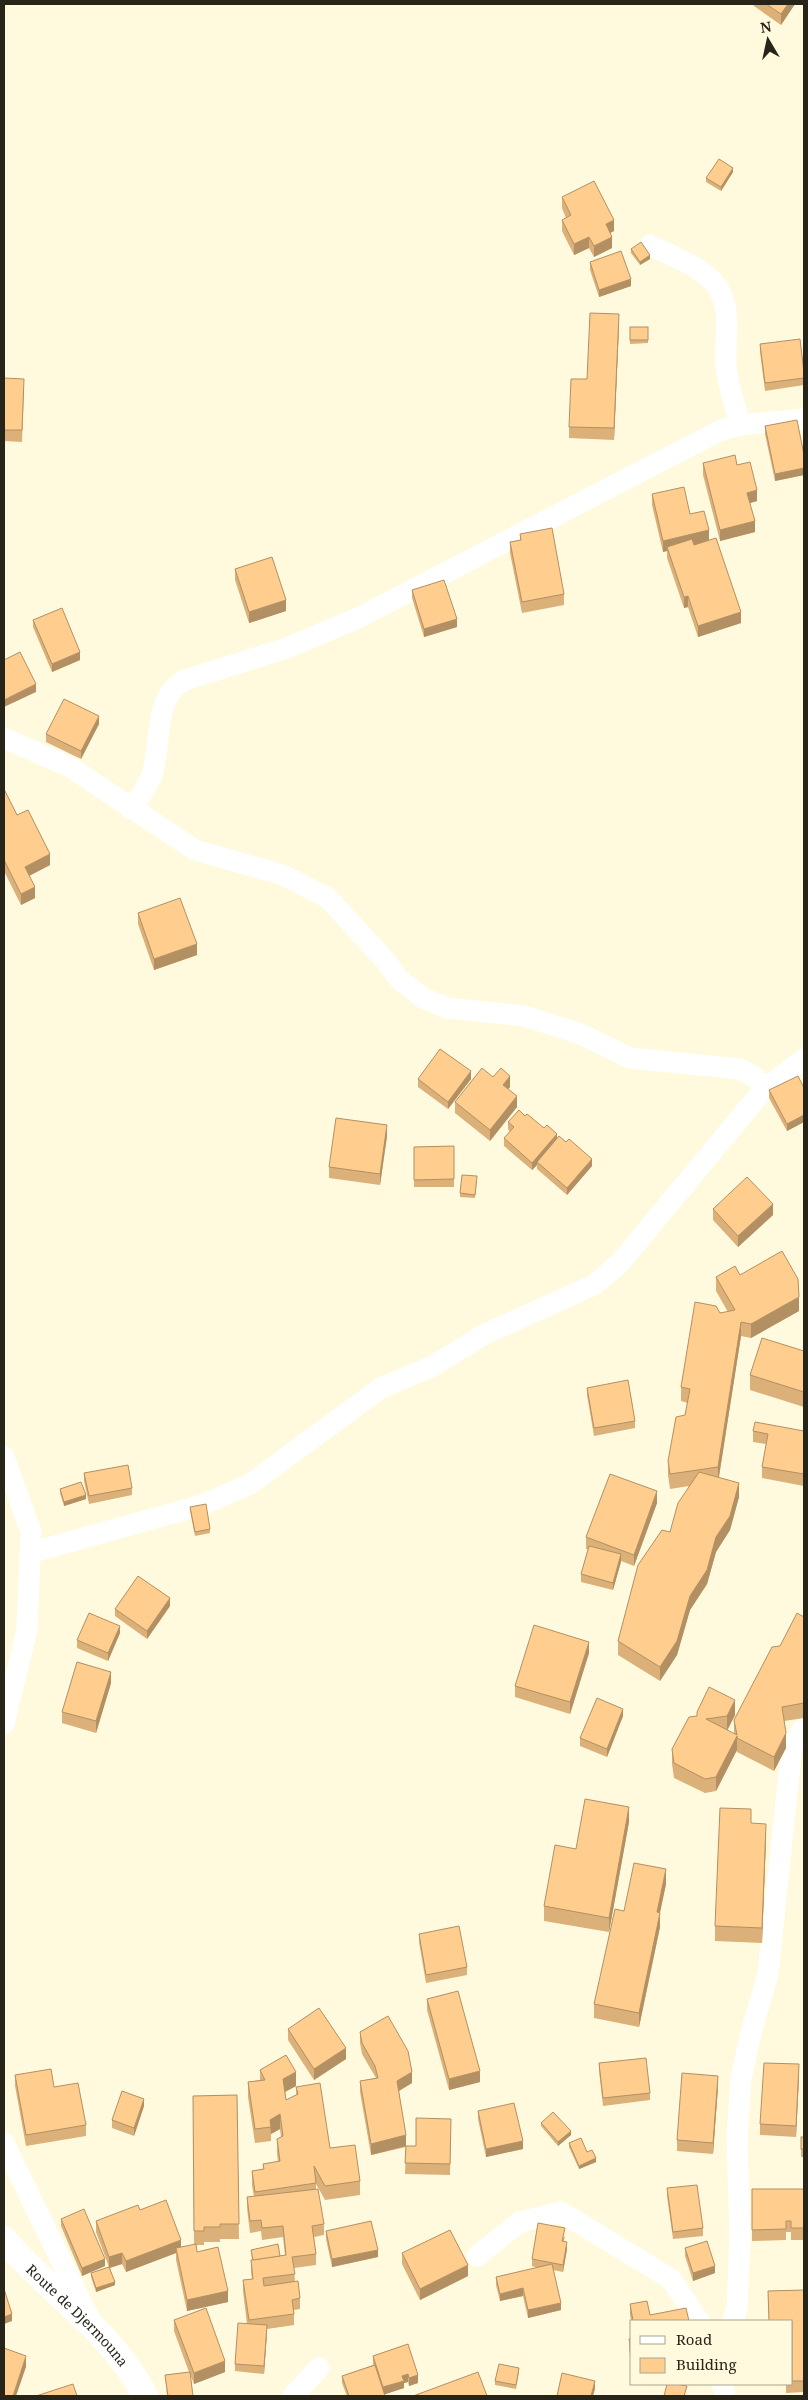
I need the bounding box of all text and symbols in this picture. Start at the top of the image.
north arrow [743,15,793,65]
text: N [759,16,773,37]
street label: Route de Djermouna [23,2259,133,2370]
legend [630,2320,793,2385]
text: Road [676,2329,712,2349]
text: Building [676,2354,737,2374]

